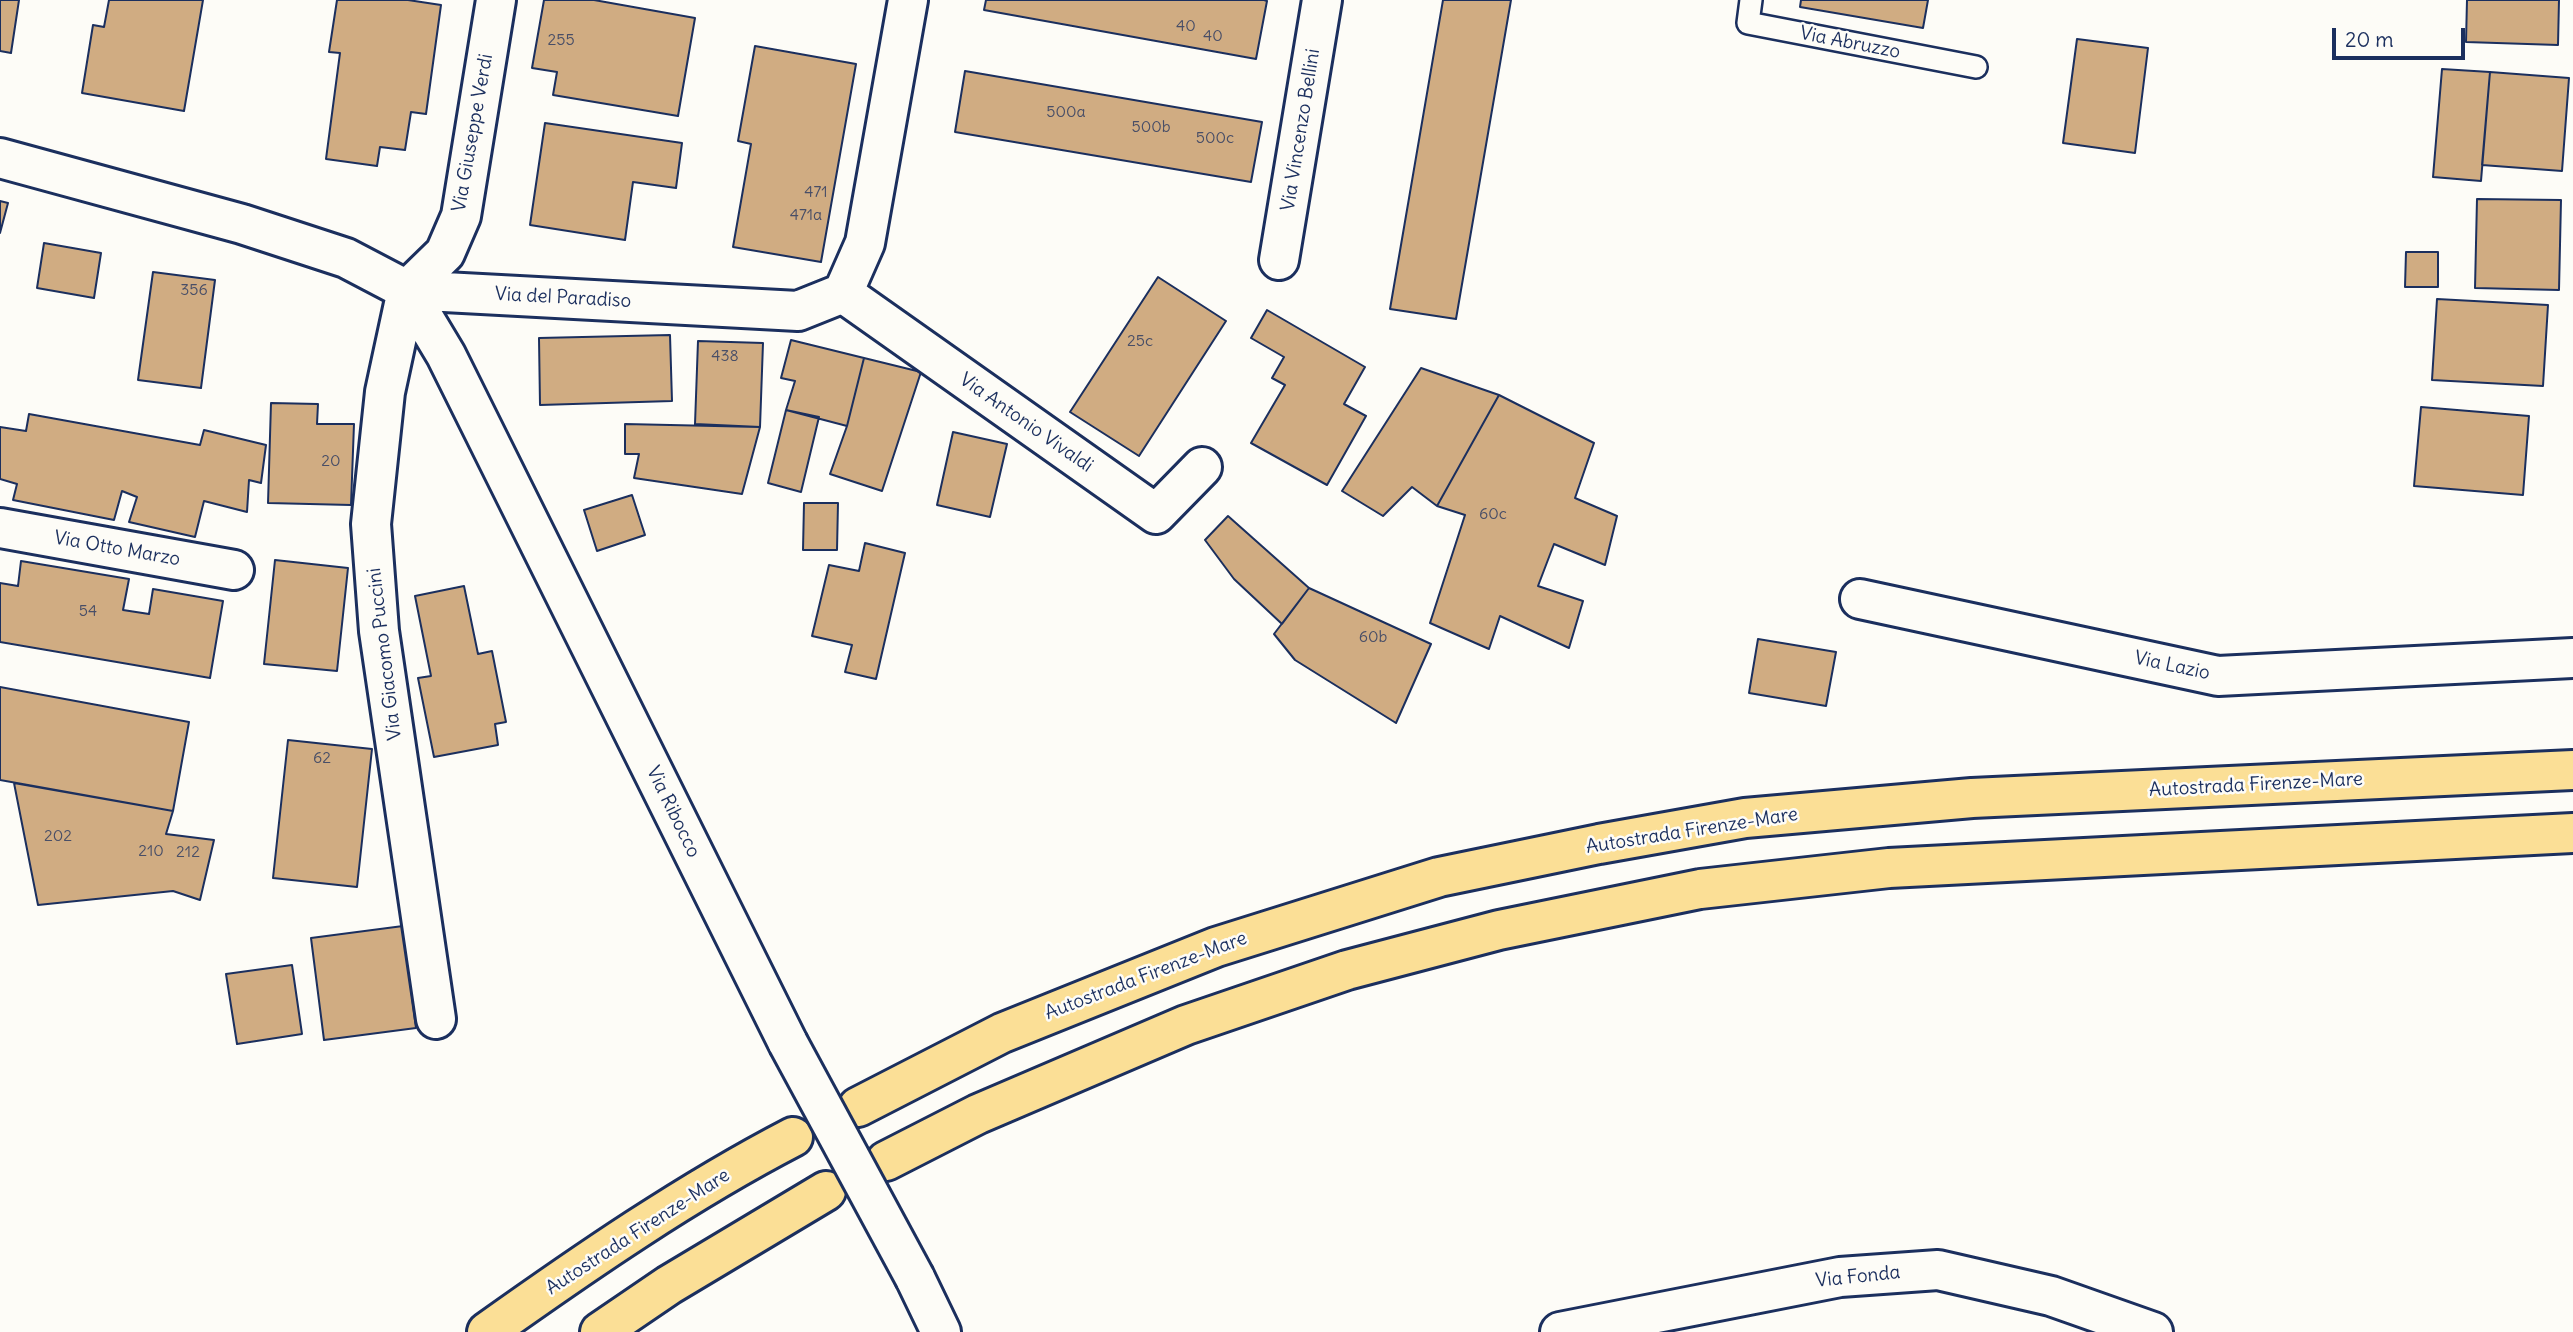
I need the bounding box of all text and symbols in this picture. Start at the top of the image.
scale bar [2335,14,2468,58]
house number: 40 [1176,16,1196,36]
street label: Via Abruzzo [1798,22,1902,64]
house number: 40 [1203,26,1223,46]
text: 20 m [2345,26,2394,53]
house number: 255 [547,30,575,50]
street label: Via Vincenzo Bellini [1277,47,1325,213]
street label: Via Giuseppe Verdi [448,52,498,214]
house number: 500a [1046,102,1086,122]
house number: 500b [1131,117,1171,137]
house number: 500c [1196,128,1234,148]
house number: 471 [804,182,828,202]
house number: 471a [790,205,822,225]
house number: 356 [180,280,208,300]
street label: Via del Paradiso [494,283,632,313]
house number: 25c [1127,331,1153,351]
house number: 438 [711,346,739,366]
street label: Via Antonio Vivaldi [955,368,1097,478]
house number: 20 [321,451,341,471]
house number: 60c [1479,504,1507,524]
street label: Via Otto Marzo [52,527,182,571]
street label: Via Giacomo Puccini [363,567,407,741]
house number: 54 [79,601,97,621]
house number: 60b [1359,627,1387,647]
street label: Via Lazio [2132,647,2212,685]
house number: 62 [313,748,331,768]
street label: Via Ribocco [641,763,705,861]
street label: Autostrada Firenze-Mare [2148,768,2364,802]
street label: Autostrada Firenze-Mare [1584,803,1800,859]
house number: 202 [44,826,72,846]
house number: 210 [138,841,164,861]
house number: 212 [176,842,200,862]
street label: Autostrada Firenze-Mare [1042,927,1250,1025]
street label: Autostrada Firenze-Mare [542,1164,734,1300]
street label: Via Fonda [1814,1261,1902,1293]

